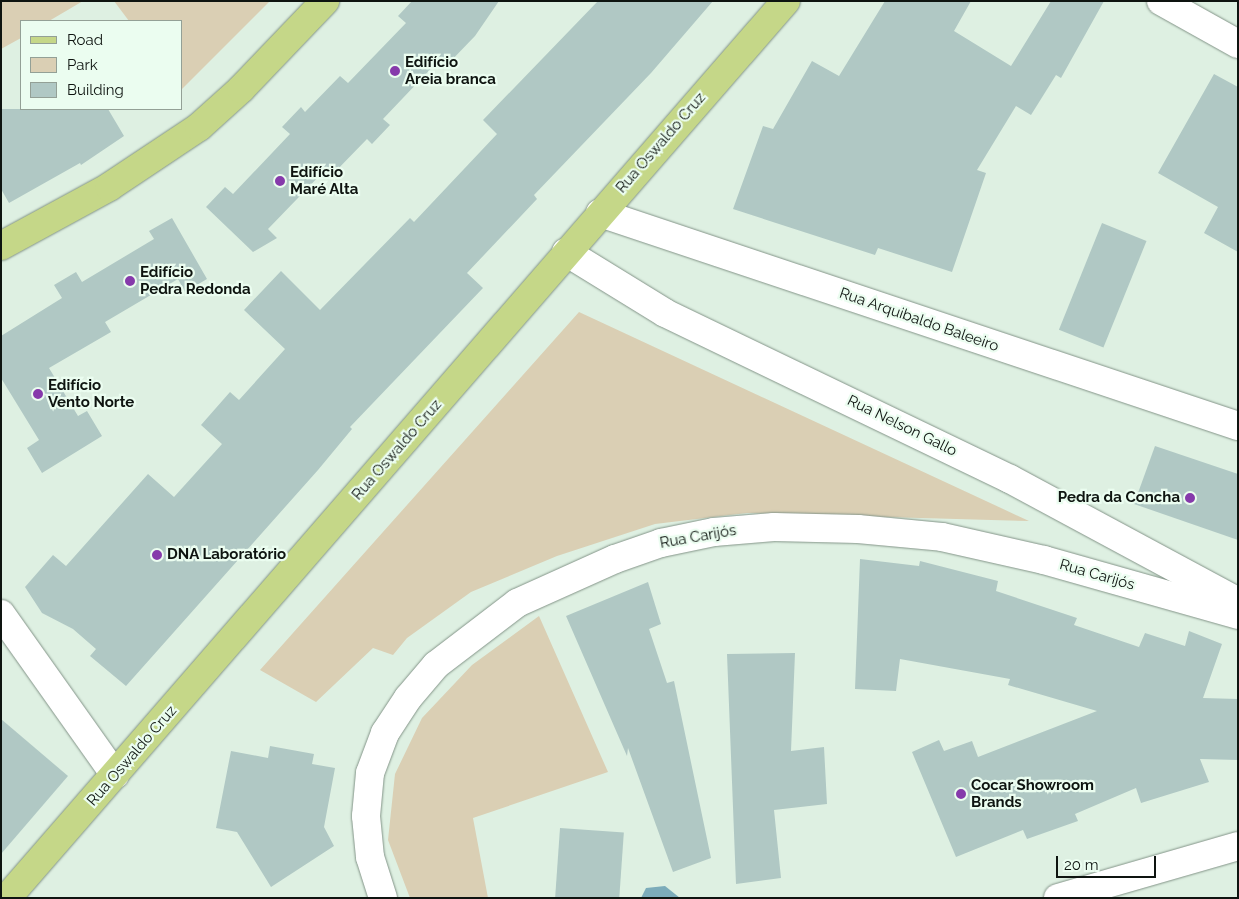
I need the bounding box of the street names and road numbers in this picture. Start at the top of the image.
street label: Rua Oswaldo Cruz [613,89,709,197]
street label: Rua Arquibaldo Baleeiro [837,284,1001,356]
street label: Rua Nelson Gallo [844,392,960,460]
street label: Rua Oswaldo Cruz [349,396,445,504]
street label: Rua Carijós [658,521,738,553]
street label: Rua Carijós [1057,556,1137,594]
street label: Rua Oswaldo Cruz [84,702,180,810]

